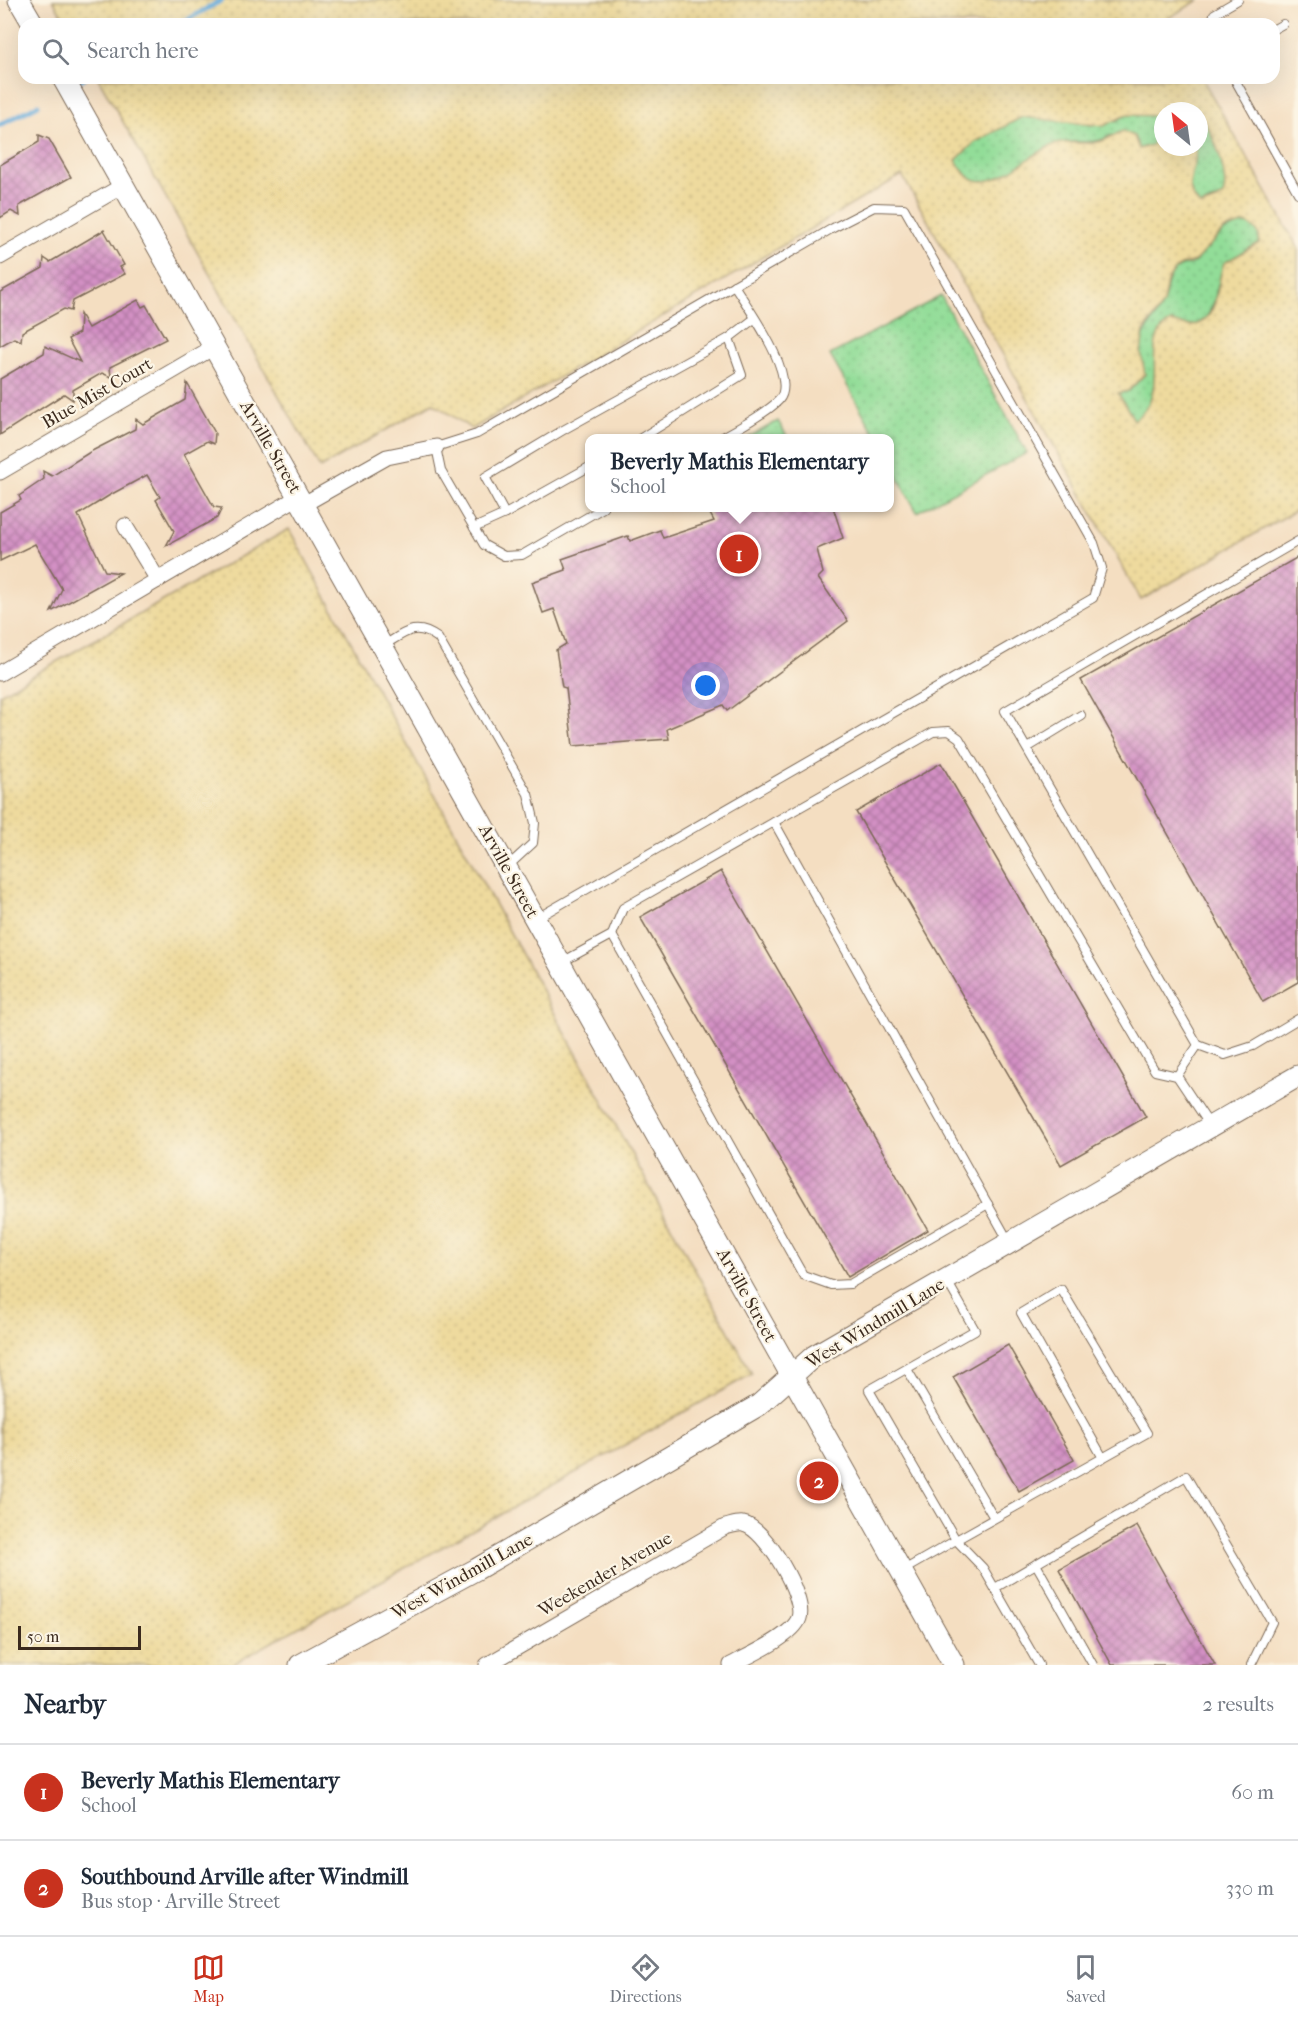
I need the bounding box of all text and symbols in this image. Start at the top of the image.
search box [18,18,1280,84]
icon: search [39,35,72,68]
text: Search here [87,38,199,64]
north arrow [1154,102,1208,156]
street label: Blue Mist Court [38,353,157,433]
street label: Arville Street [235,396,306,498]
popup [585,434,894,512]
text: Beverly Mathis Elementary [610,449,869,475]
text: School [610,475,666,498]
pin: 1 [720,532,758,576]
your location [691,671,720,700]
street label: Arville Street [474,820,543,922]
street label: Arville Street [712,1244,781,1346]
street label: West Windmill Lane [801,1274,948,1374]
pin: 2 [800,1458,838,1504]
street label: Weekender Avenue [534,1528,676,1622]
street label: West Windmill Lane [387,1529,536,1624]
scale bar [18,1623,141,1650]
text: 50 m [27,1627,59,1646]
text: Nearby [24,1689,106,1720]
text: 2 results [1203,1693,1274,1716]
text: Beverly Mathis Elementary [81,1768,340,1794]
text: 1 [40,1781,47,1804]
text: 60 m [1231,1781,1274,1804]
text: School [81,1794,137,1817]
text: Southbound Arville after Windmill [81,1864,409,1890]
text: 2 [38,1877,49,1900]
text: 330 m [1226,1877,1274,1900]
text: Bus stop · Arville Street [81,1890,280,1913]
tab: Map [192,1951,225,2006]
tab: Directions [610,1951,682,2006]
tab: Saved [1066,1951,1106,2006]

